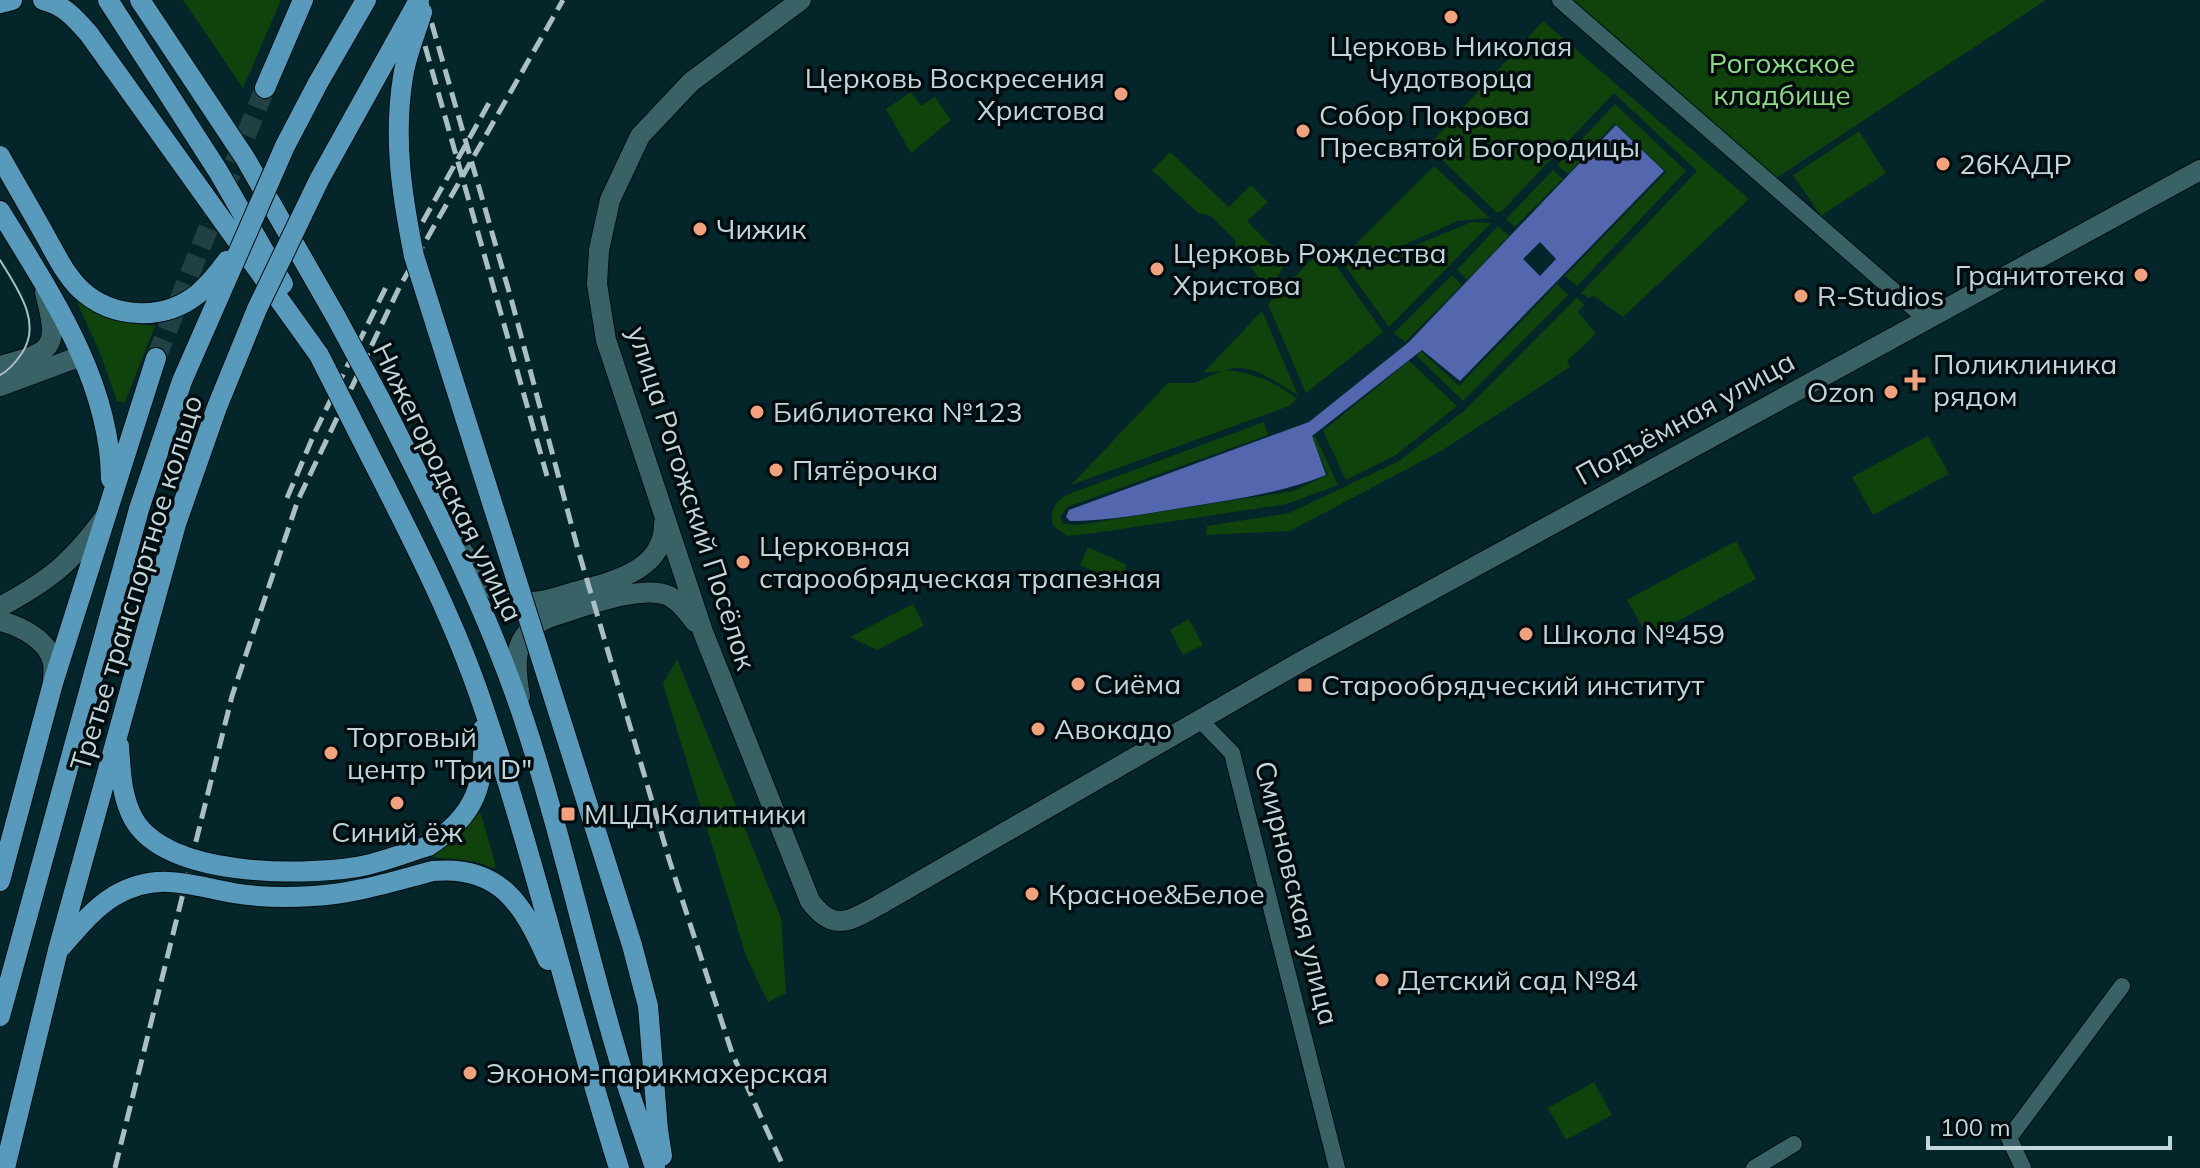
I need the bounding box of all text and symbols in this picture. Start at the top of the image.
marker: Церковь Николая Чудотворца [1442,8,1460,26]
place label: Церковь Николая Чудотворца [1330,28,1572,95]
park label: Рогожское кладбище [1709,45,1855,112]
place label: Церковь Воскресения Христова [805,60,1105,127]
marker: Церковь Воскресения Христова [1112,85,1130,103]
place label: Собор Покрова Пресвятой Богородицы [1319,97,1640,164]
marker: Собор Покрова Пресвятой Богородицы [1294,122,1312,140]
place label: 26КАДР [1959,146,2072,181]
marker: 26КАДР [1934,155,1952,173]
place label: Чижик [716,211,807,246]
marker: Чижик [691,220,709,238]
place label: Церковь Рождества Христова [1173,235,1447,302]
place label: Гранитотека [1955,257,2125,292]
marker: Церковь Рождества Христова [1148,260,1166,278]
marker: Гранитотека [2132,266,2150,284]
place label: R-Studios [1817,278,1944,313]
marker: R-Studios [1792,287,1810,305]
street label: улица Рогожский Посёлок [620,322,765,675]
street label: Нижегородская улица [366,337,531,627]
street label: Подъёмная улица [1569,343,1800,492]
place label: Поликлиника рядом [1933,346,2117,413]
marker: Поликлиника рядом [1904,369,1926,391]
place label: Ozon [1807,374,1875,409]
marker: Ozon [1882,383,1900,401]
street label: Третье транспортное кольцо [62,391,209,775]
place label: Библиотека №123 [773,394,1022,429]
marker: Библиотека №123 [748,403,766,421]
place label: Пятёрочка [792,452,938,487]
marker: Пятёрочка [767,461,785,479]
place label: Церковная старообрядческая трапезная [759,528,1161,595]
marker: Церковная старообрядческая трапезная [734,553,752,571]
place label: Школа №459 [1542,616,1725,651]
marker: Школа №459 [1517,625,1535,643]
place label: Сиёма [1094,666,1181,701]
place label: Старообрядческий институт [1321,667,1704,702]
marker: Сиёма [1069,675,1087,693]
marker: Старообрядческий институт [1296,676,1314,694]
place label: Авокадо [1054,711,1172,746]
place label: Торговый центр "Три D" [347,719,532,786]
marker: Авокадо [1029,720,1047,738]
marker: Торговый центр "Три D" [322,744,340,762]
street label: Смирновская улица [1248,757,1347,1029]
marker: Синий ёж [388,794,406,812]
place label: МЦД Калитники [584,796,807,831]
marker: МЦД Калитники [559,805,577,823]
place label: Синий ёж [331,814,463,849]
place label: Красное&Белое [1048,876,1265,911]
marker: Красное&Белое [1023,885,1041,903]
place label: Детский сад №84 [1398,962,1638,997]
marker: Детский сад №84 [1373,971,1391,989]
place label: Эконом-парикмахерская [486,1055,828,1090]
marker: Эконом-парикмахерская [461,1064,479,1082]
scale bar [1928,1100,2170,1150]
text: 100 m [1940,1112,2011,1142]

